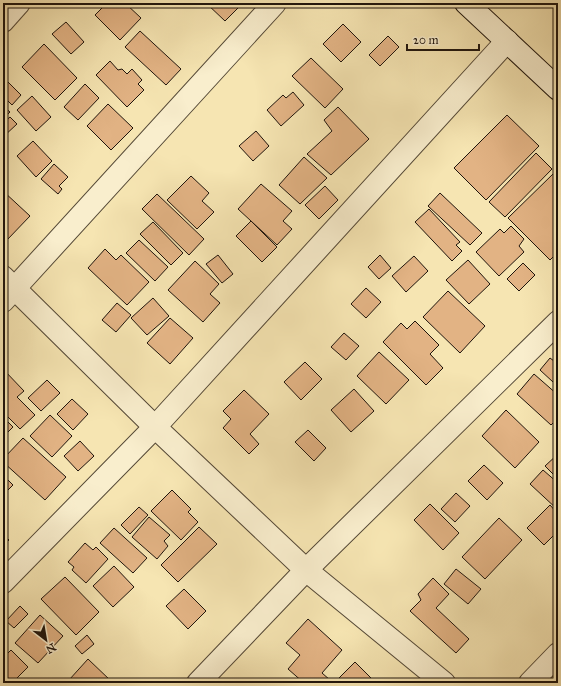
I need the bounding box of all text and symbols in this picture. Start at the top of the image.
scale bar [407,26,479,52]
text: 20 m [413,33,439,47]
north arrow [26,620,66,660]
text: N [43,640,58,656]

